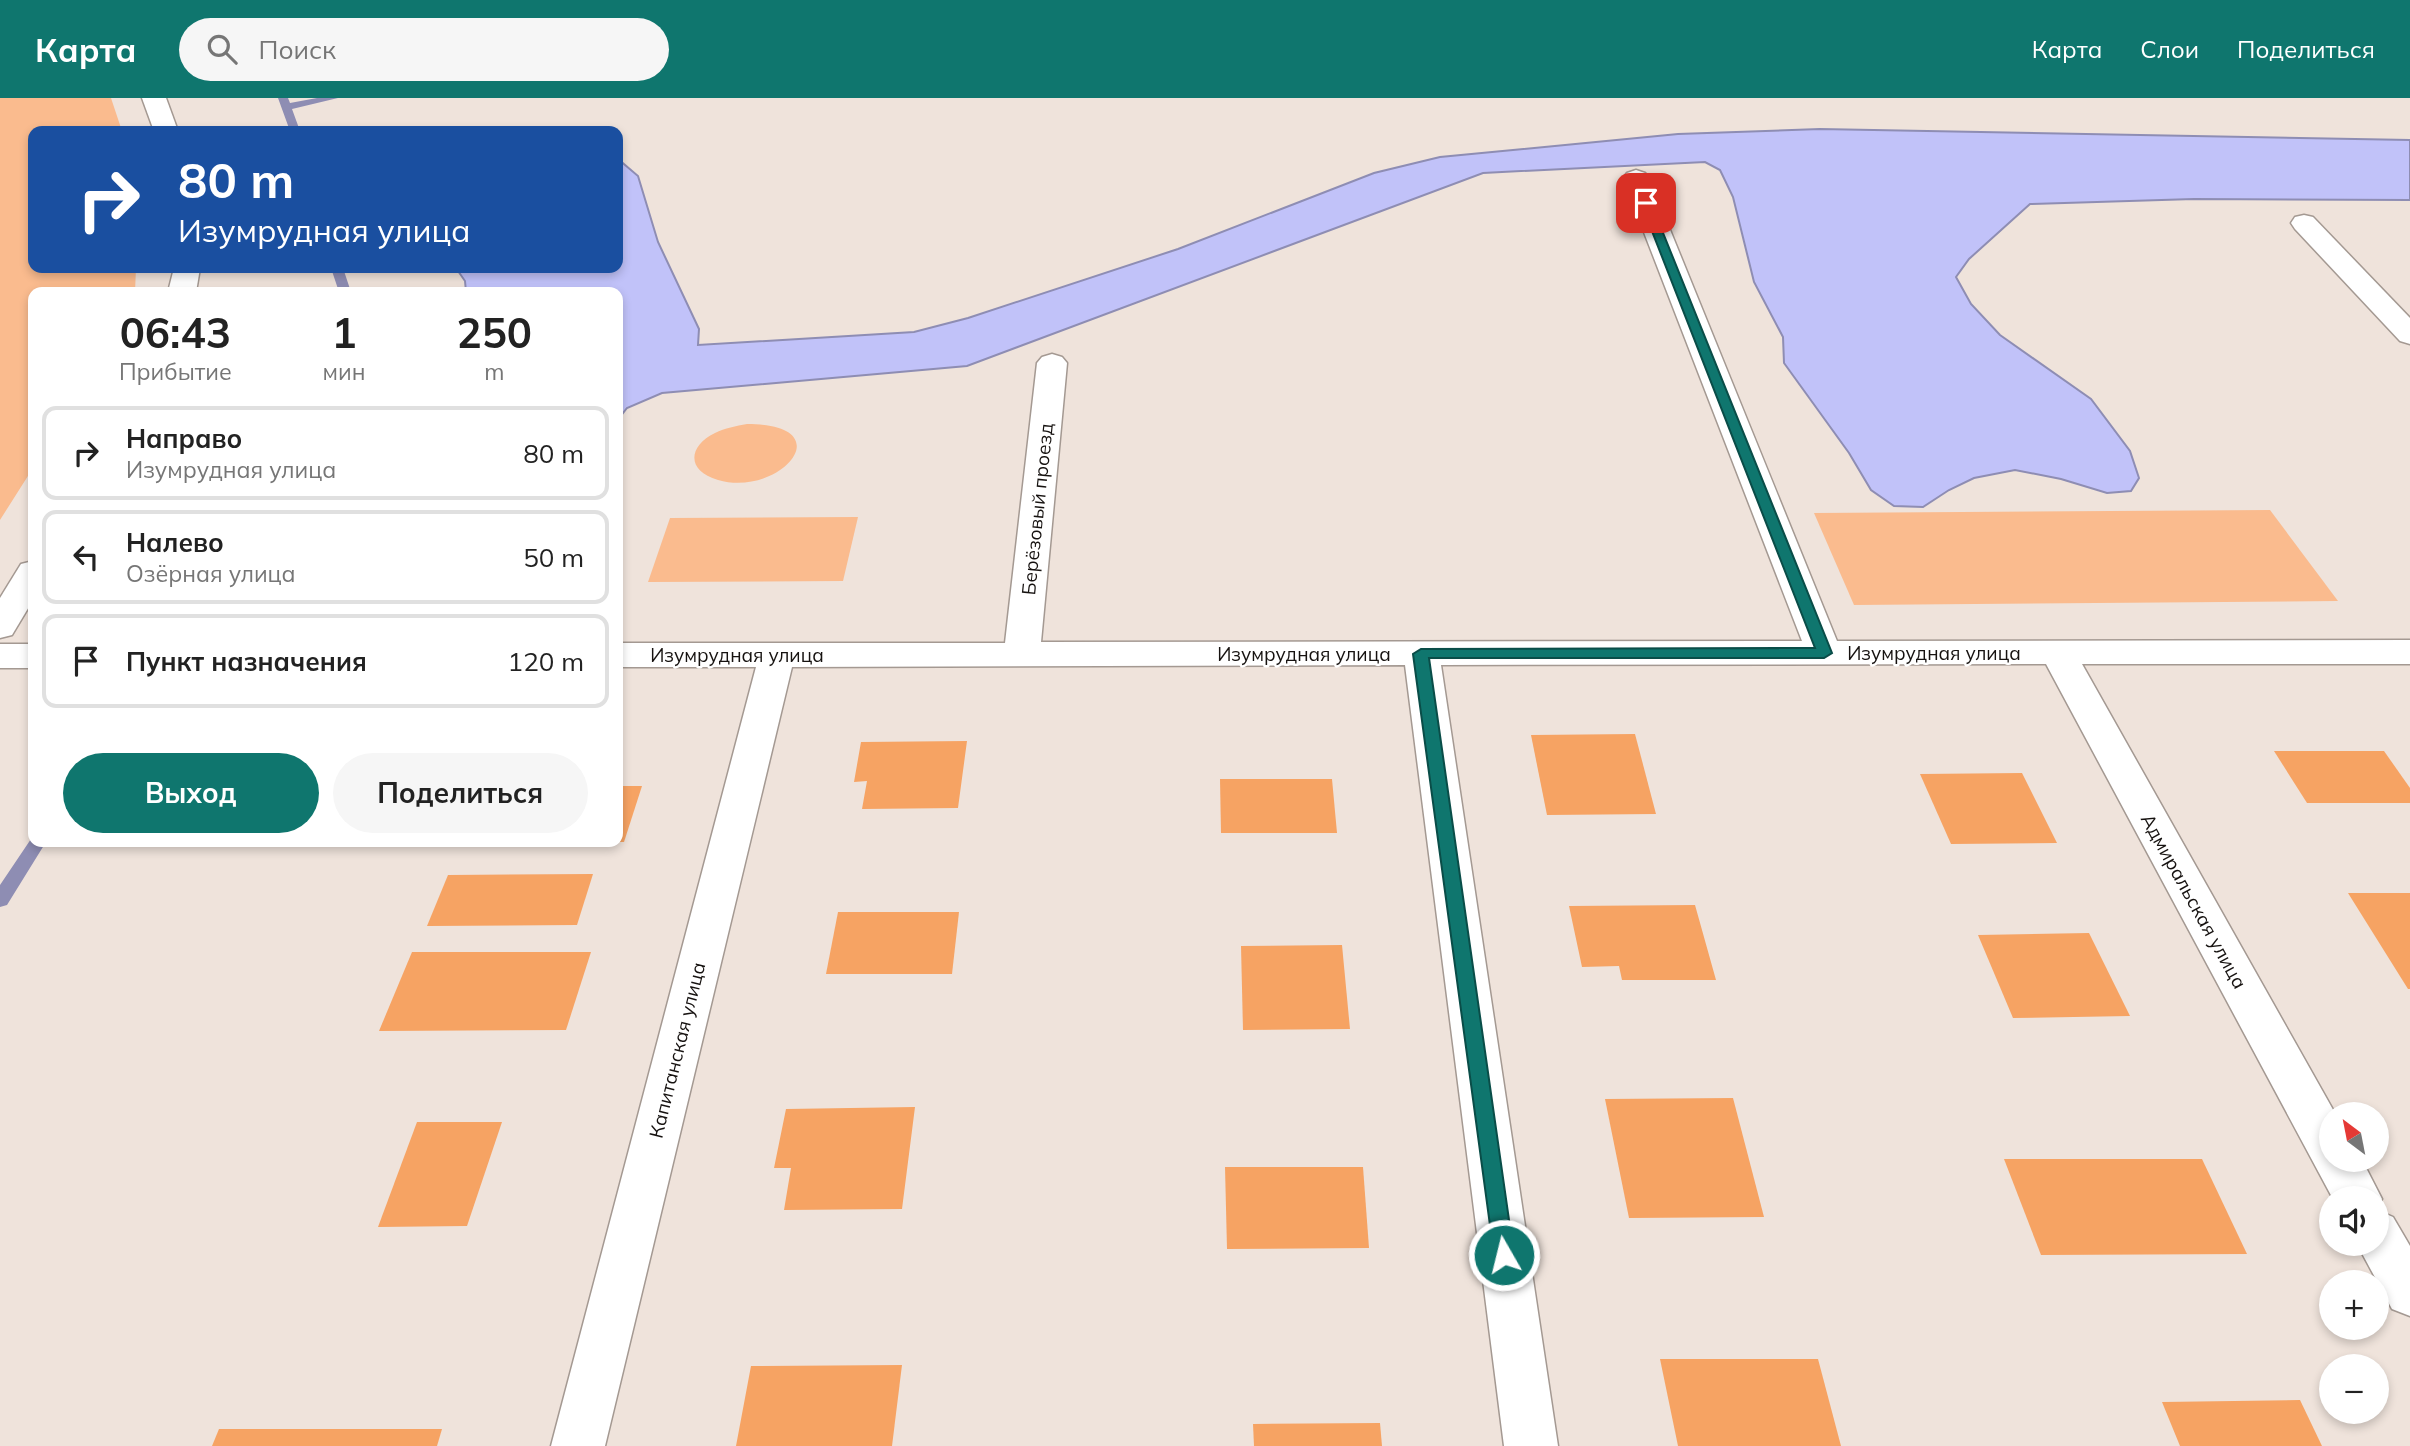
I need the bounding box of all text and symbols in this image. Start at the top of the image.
search box [179,18,669,81]
text: Карта [35,29,137,70]
icon: search [203,30,241,68]
text: Поиск [259,33,336,66]
text: Карта [2032,34,2102,64]
text: Слои [2140,34,2199,64]
text: Поделиться [2237,34,2375,64]
text: 80 m [178,149,294,210]
icon: right [63,154,154,245]
pin [1616,173,1676,233]
icon: arrive [1627,184,1665,222]
text: Изумрудная улица [178,210,471,250]
text: 06:43 [120,306,231,359]
text: 1 [331,306,357,359]
text: 250 [456,306,532,359]
text: Прибытие [119,357,232,386]
text: мин [323,357,366,386]
text: m [484,357,504,386]
street label: Берёзовый проезд [1016,421,1058,596]
text: Направо [126,422,242,455]
icon: right [67,434,105,472]
text: 80 m [523,437,584,470]
text: Изумрудная улица [126,455,336,484]
text: Налево [126,526,224,559]
icon: left [67,538,105,576]
text: 50 m [523,541,584,574]
text: Озёрная улица [126,559,296,588]
street label: Изумрудная улица [1847,641,2021,665]
icon: arrive [67,642,105,680]
street label: Изумрудная улица [1217,642,1391,666]
street label: Изумрудная улица [650,643,824,667]
text: Пункт назначения [126,645,367,678]
text: 120 m [508,645,584,678]
button: Выход [63,753,319,833]
button: Поделиться [333,753,588,833]
street label: Адмиральская улица [2136,809,2252,993]
street label: Капитанская улица [644,960,710,1140]
north arrow [2319,1102,2389,1172]
map controls [2319,1102,2389,1424]
button: sound [2319,1186,2389,1256]
position arrow [1467,1218,1541,1292]
button: + [2319,1270,2389,1340]
button: − [2319,1354,2389,1424]

